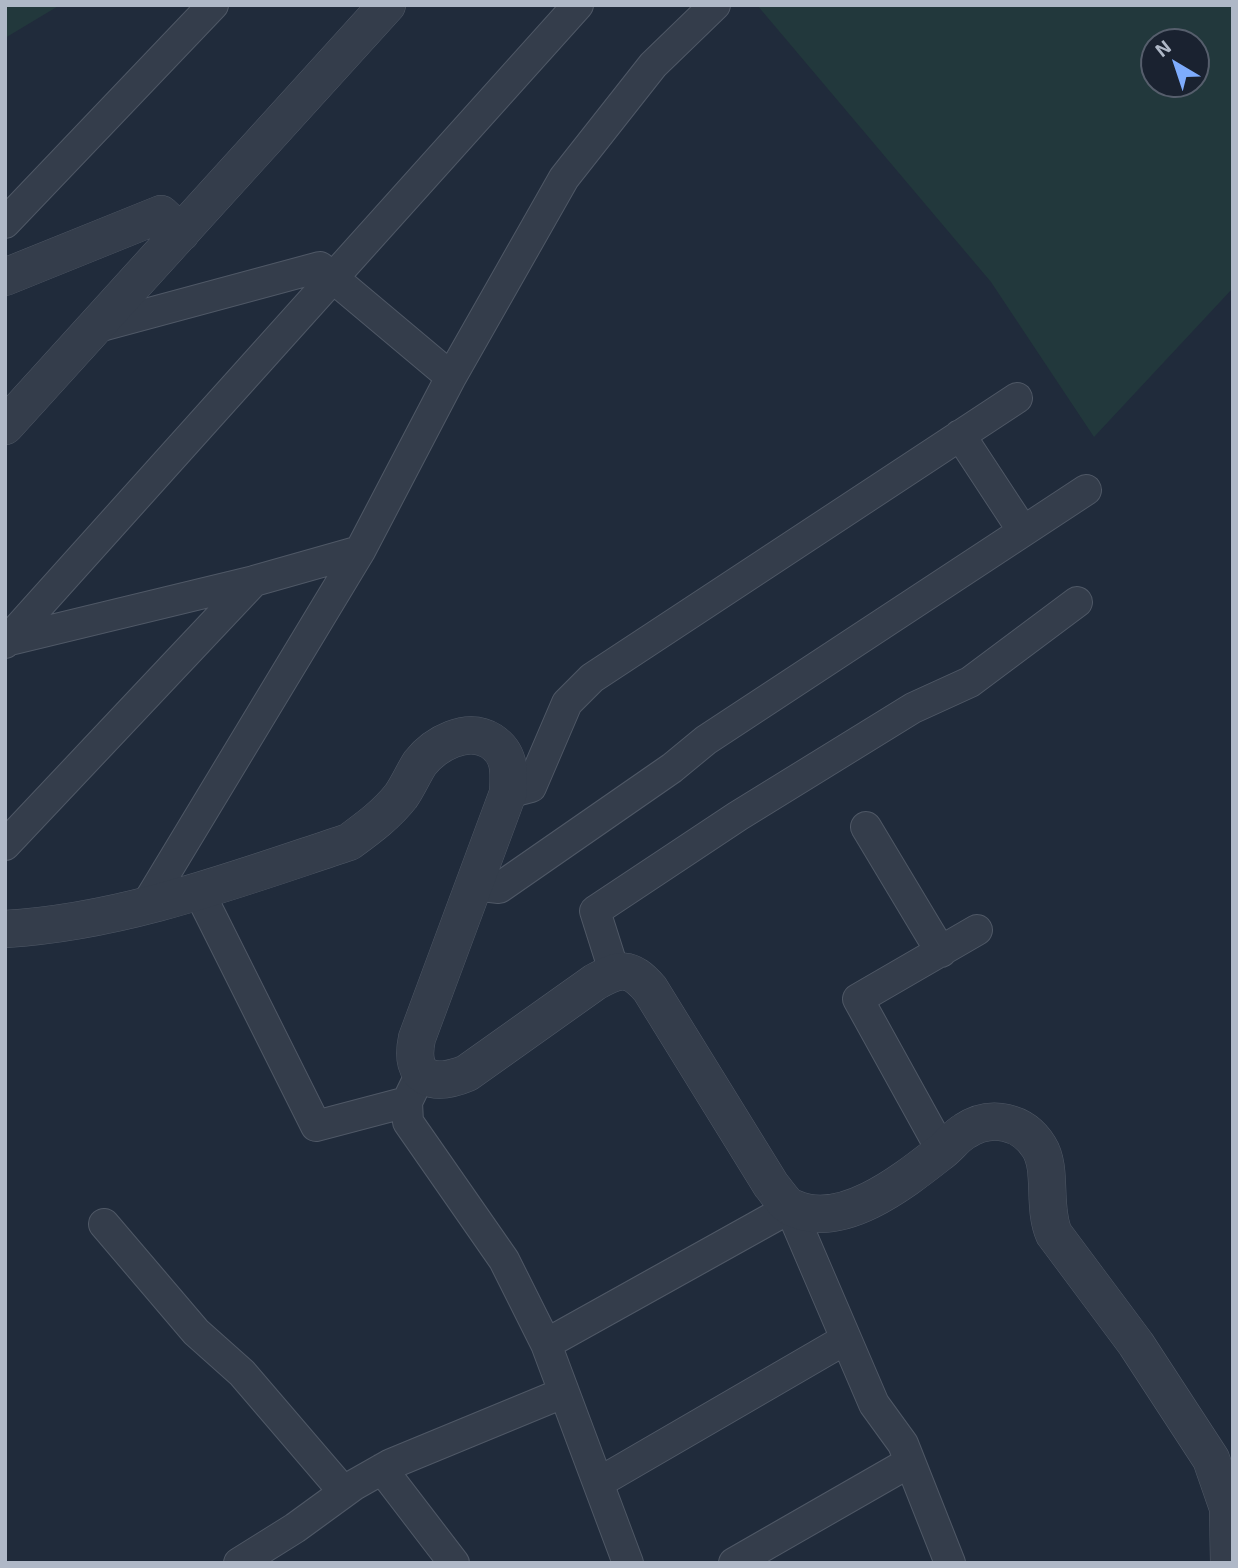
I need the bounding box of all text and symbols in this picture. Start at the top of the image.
north arrow [1140,28,1210,98]
text: N [1150,35,1175,61]

